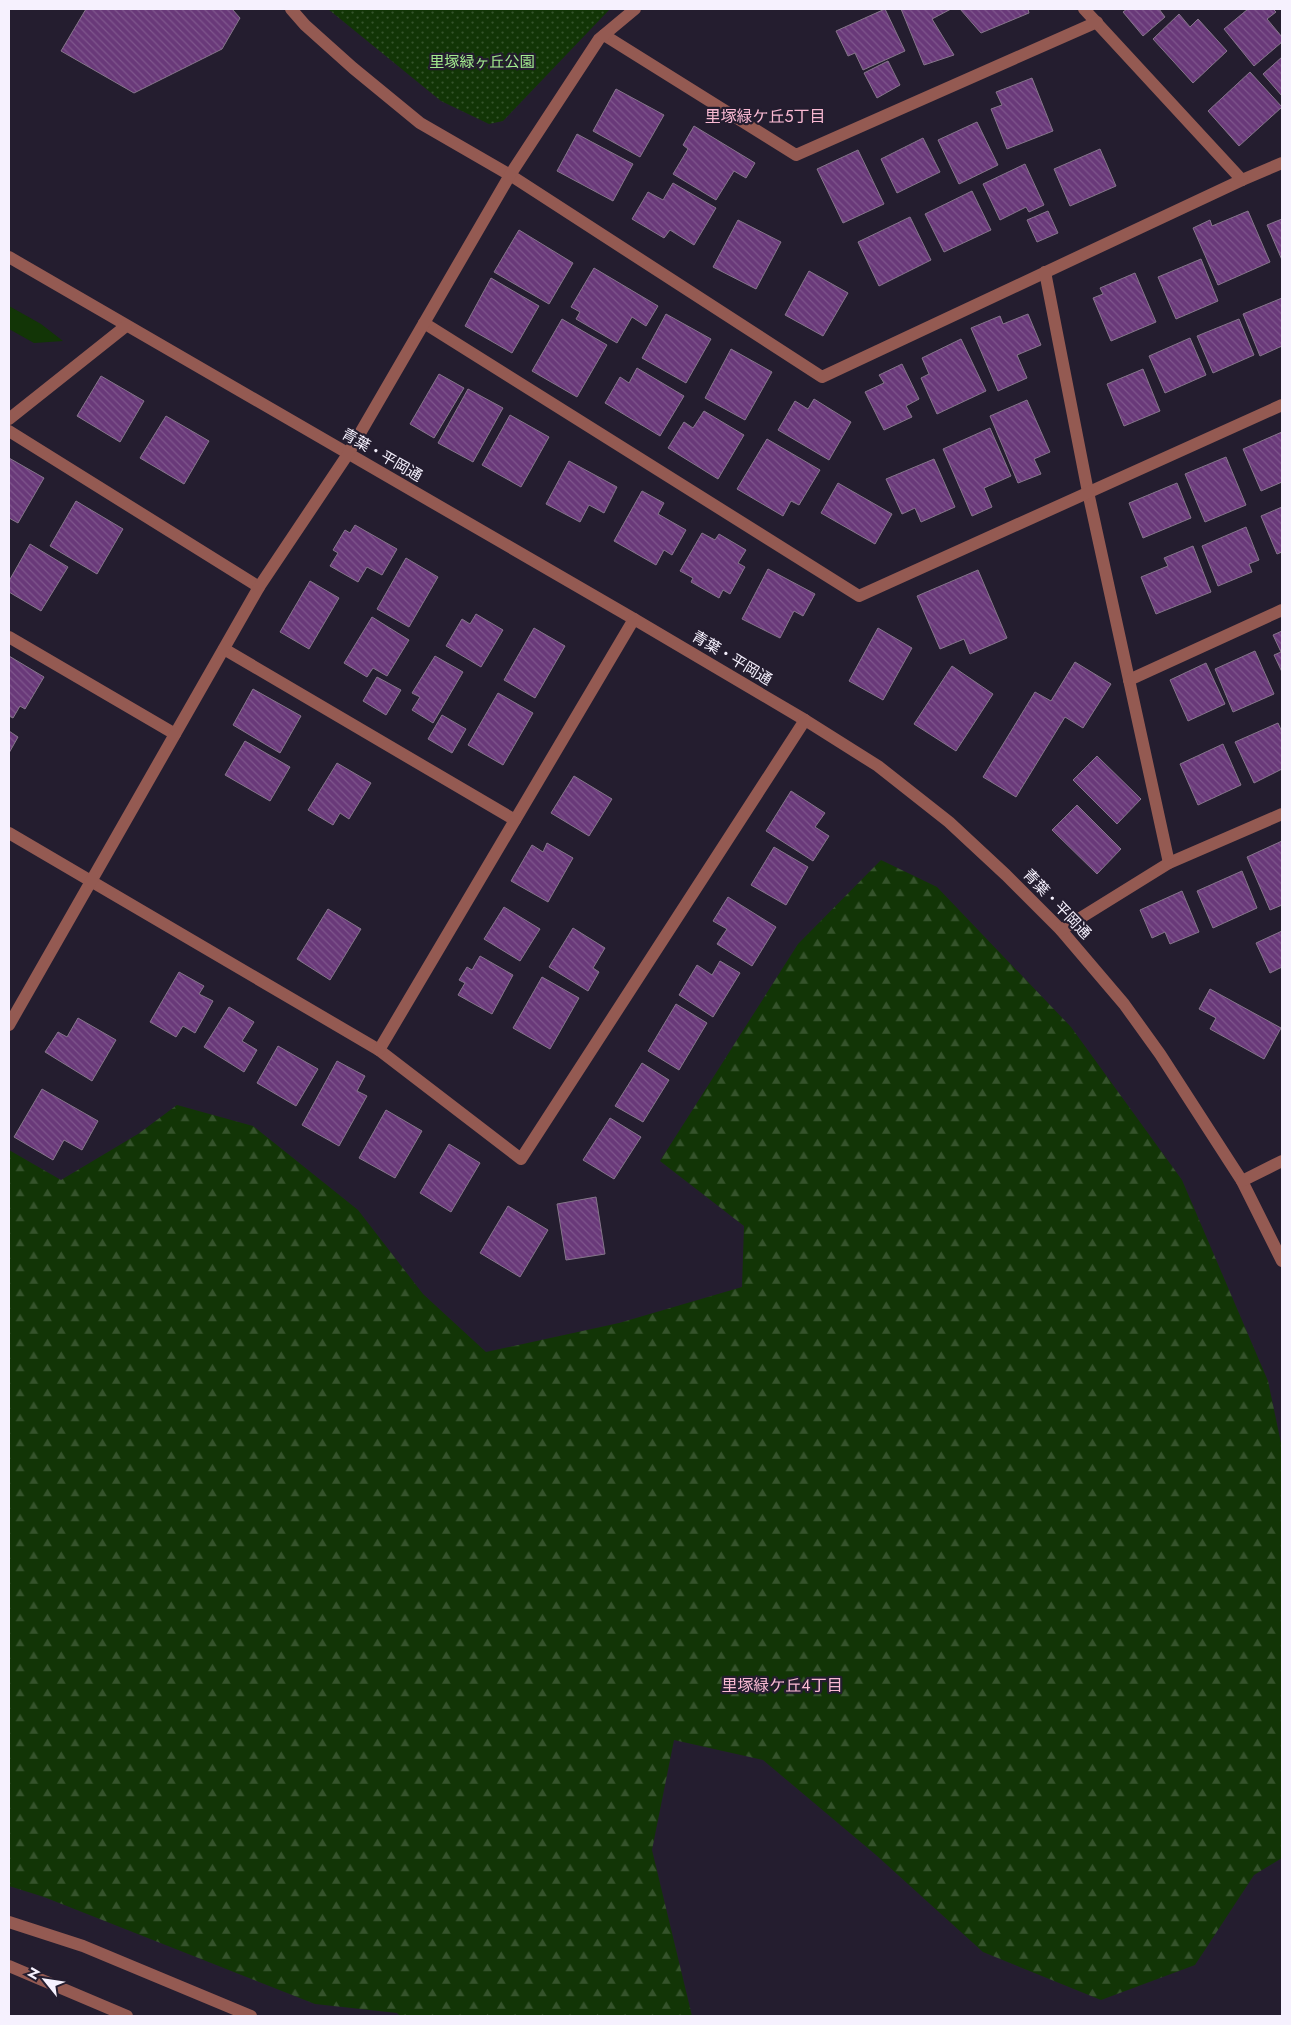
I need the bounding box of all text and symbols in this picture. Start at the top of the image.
park label: 里塚緑ヶ丘公園 [429,51,535,73]
district label: 里塚緑ケ丘5丁目 [704,105,826,128]
street label: 青葉・平岡通 [338,423,426,487]
street label: 青葉・平岡通 [688,625,776,691]
street label: 青葉・平岡通 [1018,864,1096,944]
district label: 里塚緑ケ丘4丁目 [721,1674,843,1697]
north arrow [20,1955,70,2005]
text: N [22,1964,45,1983]

